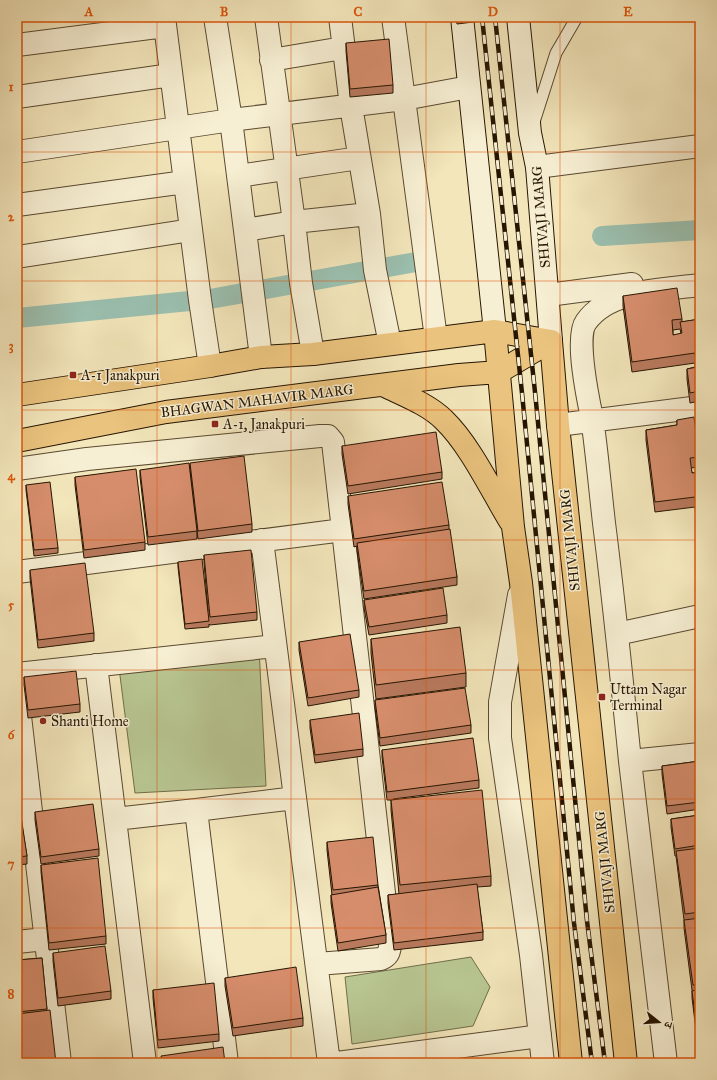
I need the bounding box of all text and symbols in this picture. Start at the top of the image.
text: A [84,4,94,20]
text: B [220,4,229,20]
text: C [354,4,363,20]
text: D [488,4,498,20]
text: E [623,4,633,20]
text: 1 [8,79,14,95]
street label: SHIVAJI MARG [528,165,555,269]
text: 2 [8,209,15,225]
text: 3 [8,338,14,354]
place label: A-1 Janakpuri [80,367,160,385]
marker: A-1 Janakpuri [68,370,78,380]
street label: BHAGWAN MAHAVIR MARG [160,381,354,421]
place label: A-1, Janakpuri [222,416,305,434]
marker: A-1, Janakpuri [210,419,220,429]
text: 4 [7,468,15,484]
street label: SHIVAJI MARG [556,488,585,592]
text: 5 [8,597,15,613]
place label: Uttam Nagar Terminal [610,681,687,714]
marker: Uttam Nagar Terminal [597,692,607,702]
place label: Shanti Home [51,713,129,730]
marker: Shanti Home [38,716,48,726]
text: 6 [8,727,16,743]
street label: SHIVAJI MARG [591,810,620,914]
text: 7 [8,856,15,872]
text: 8 [8,986,15,1002]
north arrow [639,1002,679,1042]
text: उ [661,1019,675,1031]

